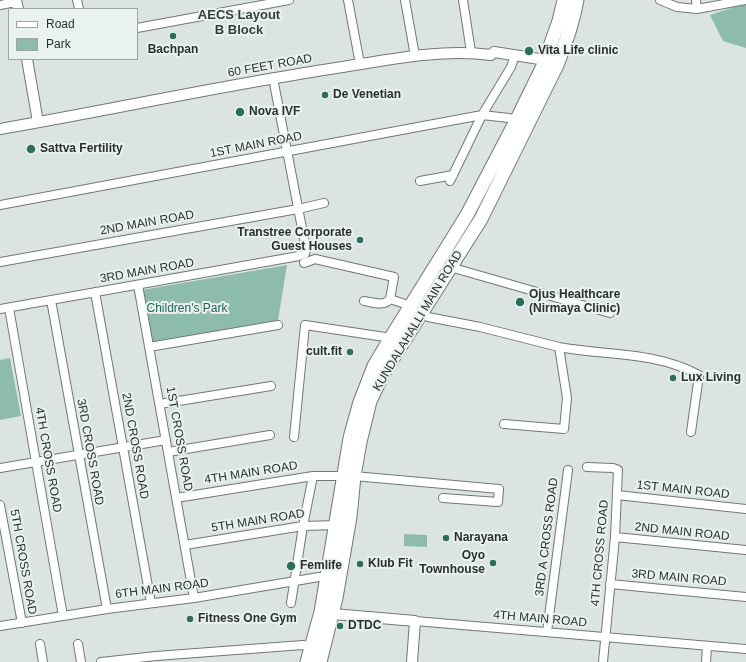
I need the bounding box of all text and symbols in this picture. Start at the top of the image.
district label: AECS Layout B Block [198,7,280,38]
legend [8,8,138,60]
text: Road [46,17,75,31]
marker: Bachpan [168,31,178,41]
text: Park [46,37,71,51]
place label: Bachpan [148,43,198,57]
place label: Vita Life clinic [538,44,618,58]
marker: Vita Life clinic [523,45,535,57]
street label: 60 FEET ROAD [227,51,313,81]
place label: De Venetian [333,88,401,102]
marker: De Venetian [320,90,330,100]
place label: Nova IVF [249,105,300,119]
marker: Nova IVF [234,106,246,118]
street label: 1ST MAIN ROAD [209,129,303,161]
place label: Sattva Fertility [40,142,123,156]
marker: Sattva Fertility [25,143,37,155]
street label: 2ND MAIN ROAD [99,208,195,238]
place label: Transtree Corporate Guest Houses [237,226,352,254]
marker: Transtree Corporate Guest Houses [355,235,365,245]
street label: KUNDALAHALLI MAIN ROAD [370,248,466,394]
street label: 3RD MAIN ROAD [99,256,195,286]
place label: Ojus Healthcare (Nirmaya Clinic) [529,288,620,316]
marker: Ojus Healthcare (Nirmaya Clinic) [514,296,526,308]
park label: Children's Park [147,302,227,316]
place label: cult.fit [306,345,342,359]
marker: cult.fit [345,347,355,357]
place label: Lux Living [681,371,741,385]
marker: Lux Living [668,373,678,383]
street label: 1ST CROSS ROAD [163,386,195,492]
street label: 2ND CROSS ROAD [119,392,151,500]
street label: 3RD CROSS ROAD [74,398,106,506]
street label: 4TH CROSS ROAD [32,406,64,514]
street label: 4TH MAIN ROAD [203,459,299,487]
street label: 3RD A CROSS ROAD [533,477,561,597]
street label: 1ST MAIN ROAD [636,478,730,502]
street label: 4TH CROSS ROAD [588,499,612,607]
street label: 5TH MAIN ROAD [210,507,306,535]
street label: 5TH CROSS ROAD [7,508,39,616]
street label: 2ND MAIN ROAD [634,520,730,544]
place label: Narayana [454,531,508,545]
marker: Narayana [441,533,451,543]
place label: Oyo Townhouse [419,549,485,577]
place label: Klub Fit [368,557,413,571]
marker: Oyo Townhouse [488,558,498,568]
place label: Femlife [300,559,342,573]
marker: Klub Fit [355,559,365,569]
marker: Femlife [285,560,297,572]
street label: 3RD MAIN ROAD [631,567,727,589]
street label: 6TH MAIN ROAD [114,576,210,602]
street label: 4TH MAIN ROAD [493,608,587,630]
place label: Fitness One Gym [198,612,297,626]
marker: Fitness One Gym [185,614,195,624]
place label: DTDC [348,619,381,633]
marker: DTDC [335,621,345,631]

